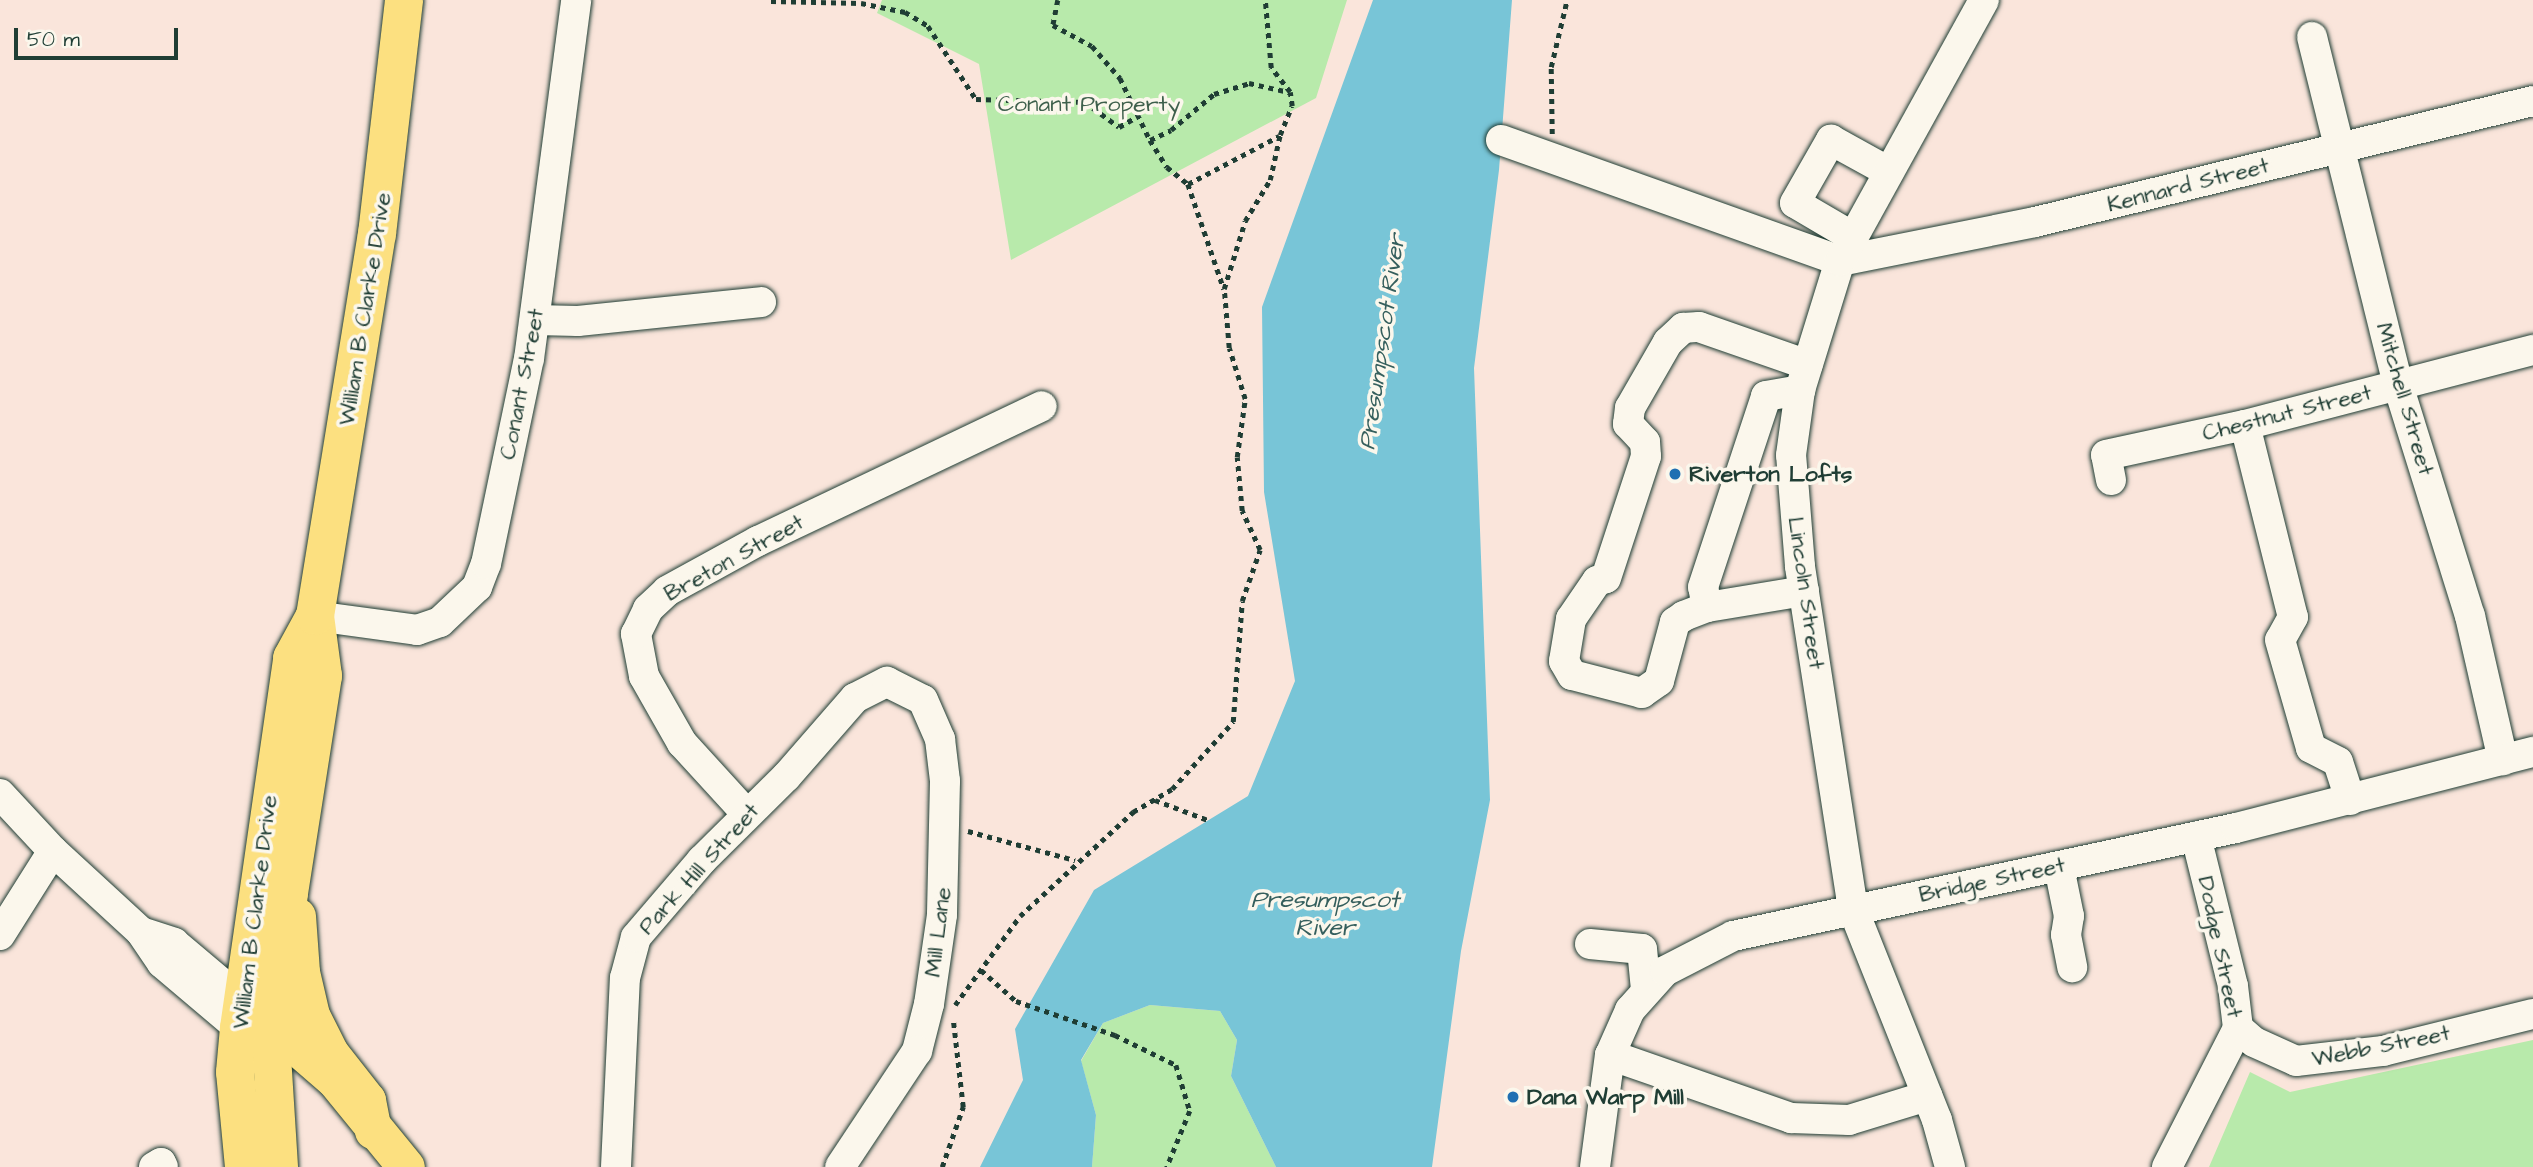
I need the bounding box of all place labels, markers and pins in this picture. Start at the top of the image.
place label: Riverton Lofts [1689,460,1852,488]
marker: Riverton Lofts [1667,466,1683,482]
place label: Dana Warp Mill [1527,1083,1684,1111]
marker: Dana Warp Mill [1505,1089,1521,1105]

